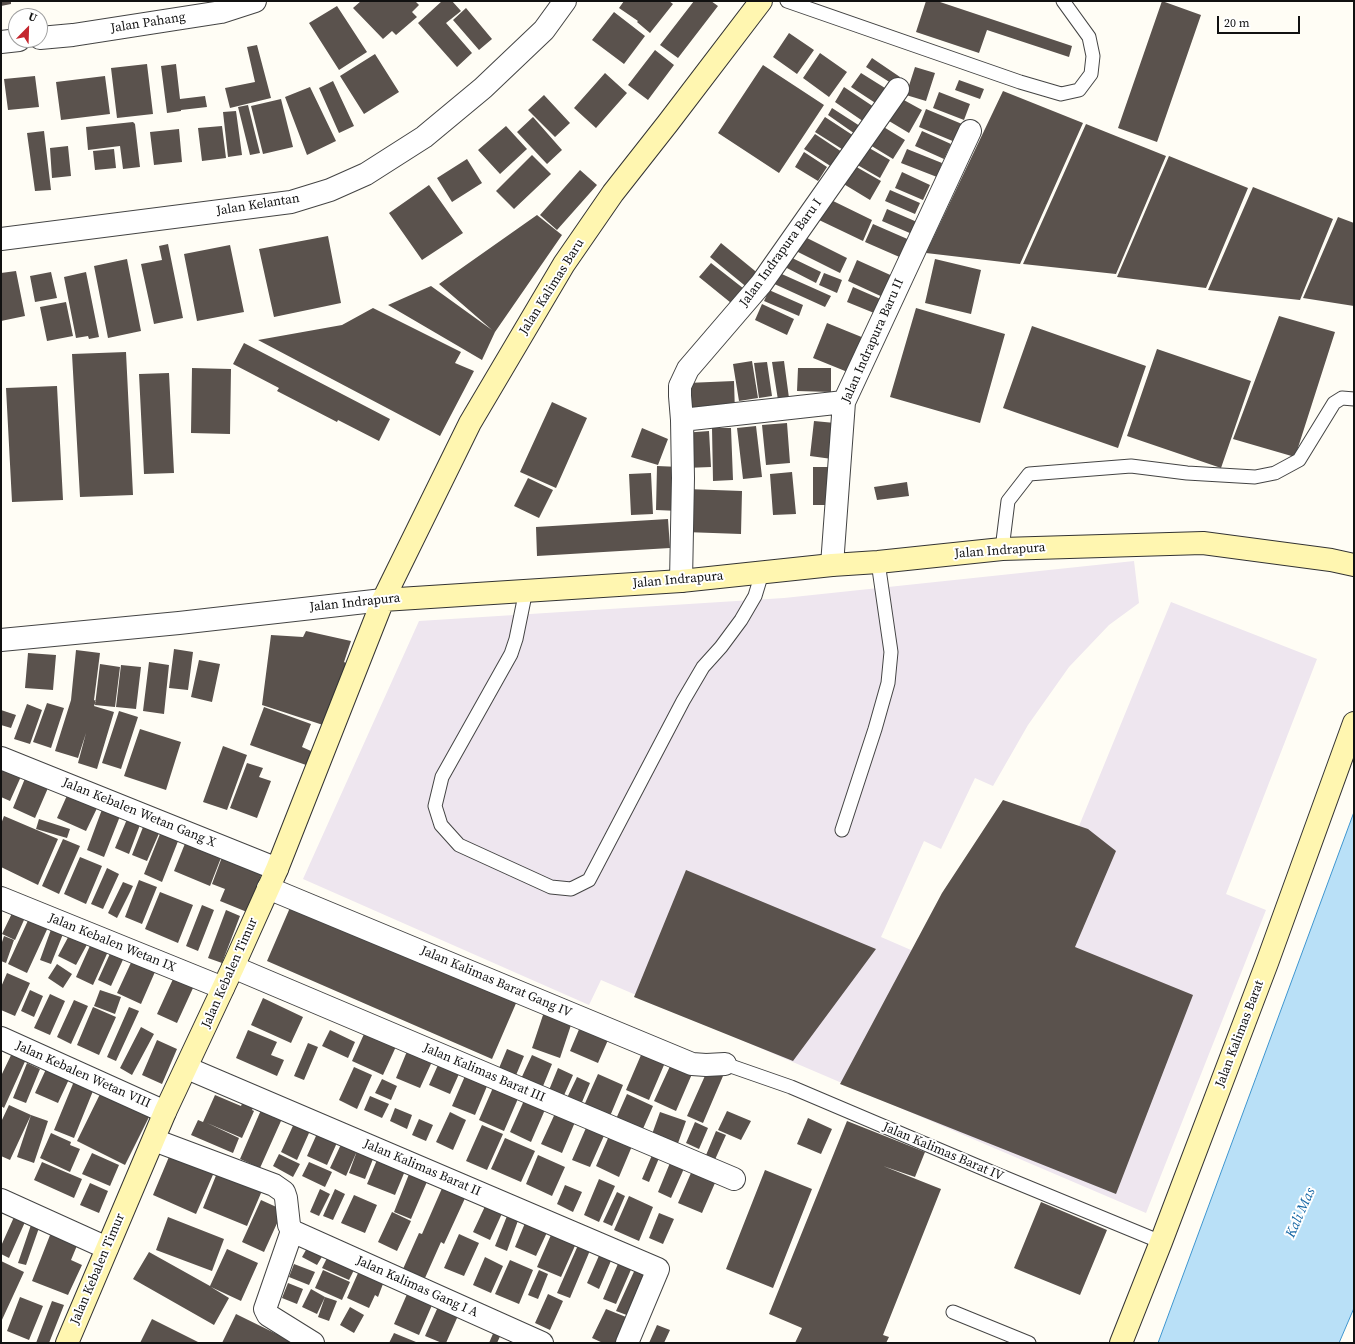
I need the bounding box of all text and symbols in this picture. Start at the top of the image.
north arrow [8,8,48,48]
scale bar [1219,8,1302,34]
text: U [26,9,39,26]
street label: Jalan Pahang [109,9,187,37]
text: 20 m [1224,15,1250,31]
street label: Jalan Kelantan [215,191,301,219]
street label: Jalan Indrapura Baru I [737,196,825,310]
street label: Jalan Kalimas Baru [516,236,588,338]
street label: Jalan Indrapura Baru II [838,276,908,406]
street label: Jalan Indrapura [954,540,1046,562]
street label: Jalan Indrapura [632,568,724,592]
street label: Jalan Indrapura [309,590,401,616]
street label: Jalan Kebalen Wetan Gang X [60,775,218,851]
street label: Jalan Kebalen Wetan IX [46,910,178,976]
street label: Jalan Kebalen Timur [199,915,261,1031]
street label: Jalan Kalimas Barat Gang IV [418,943,574,1021]
street label: Jalan Kalimas Barat [1212,978,1268,1090]
street label: Jalan Kebalen Wetan VIII [13,1038,153,1112]
street label: Jalan Kalimas Barat III [421,1040,547,1106]
street label: Jalan Kalimas Barat IV [880,1119,1006,1185]
street label: Jalan Kalimas Barat II [361,1136,483,1200]
water label: Kali Mas [1283,1185,1319,1241]
street label: Jalan Kebalen Timur [68,1211,128,1327]
street label: Jalan Kalimas Gang I A [354,1253,480,1321]

